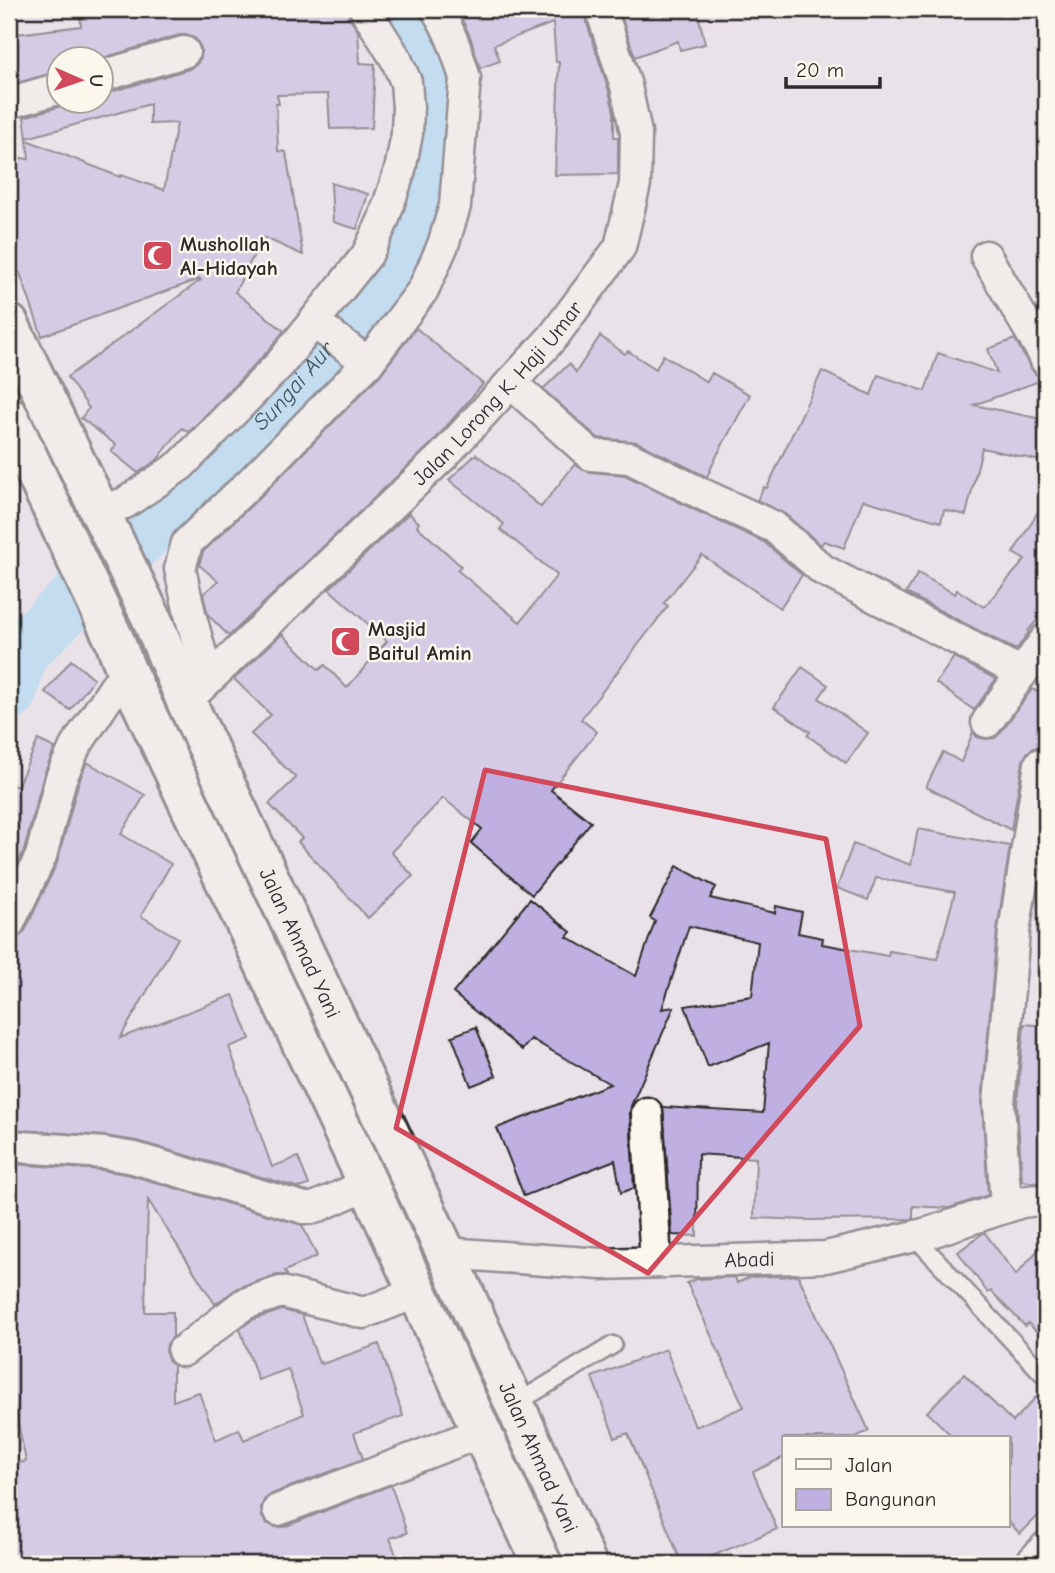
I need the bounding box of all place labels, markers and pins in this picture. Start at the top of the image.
place label: Mushollah Al-Hidayah [180,232,278,280]
mosque icon: Mushollah Al-Hidayah [140,239,174,273]
place label: Masjid Baitul Amin [368,617,472,665]
mosque icon: Masjid Baitul Amin [328,624,362,658]

